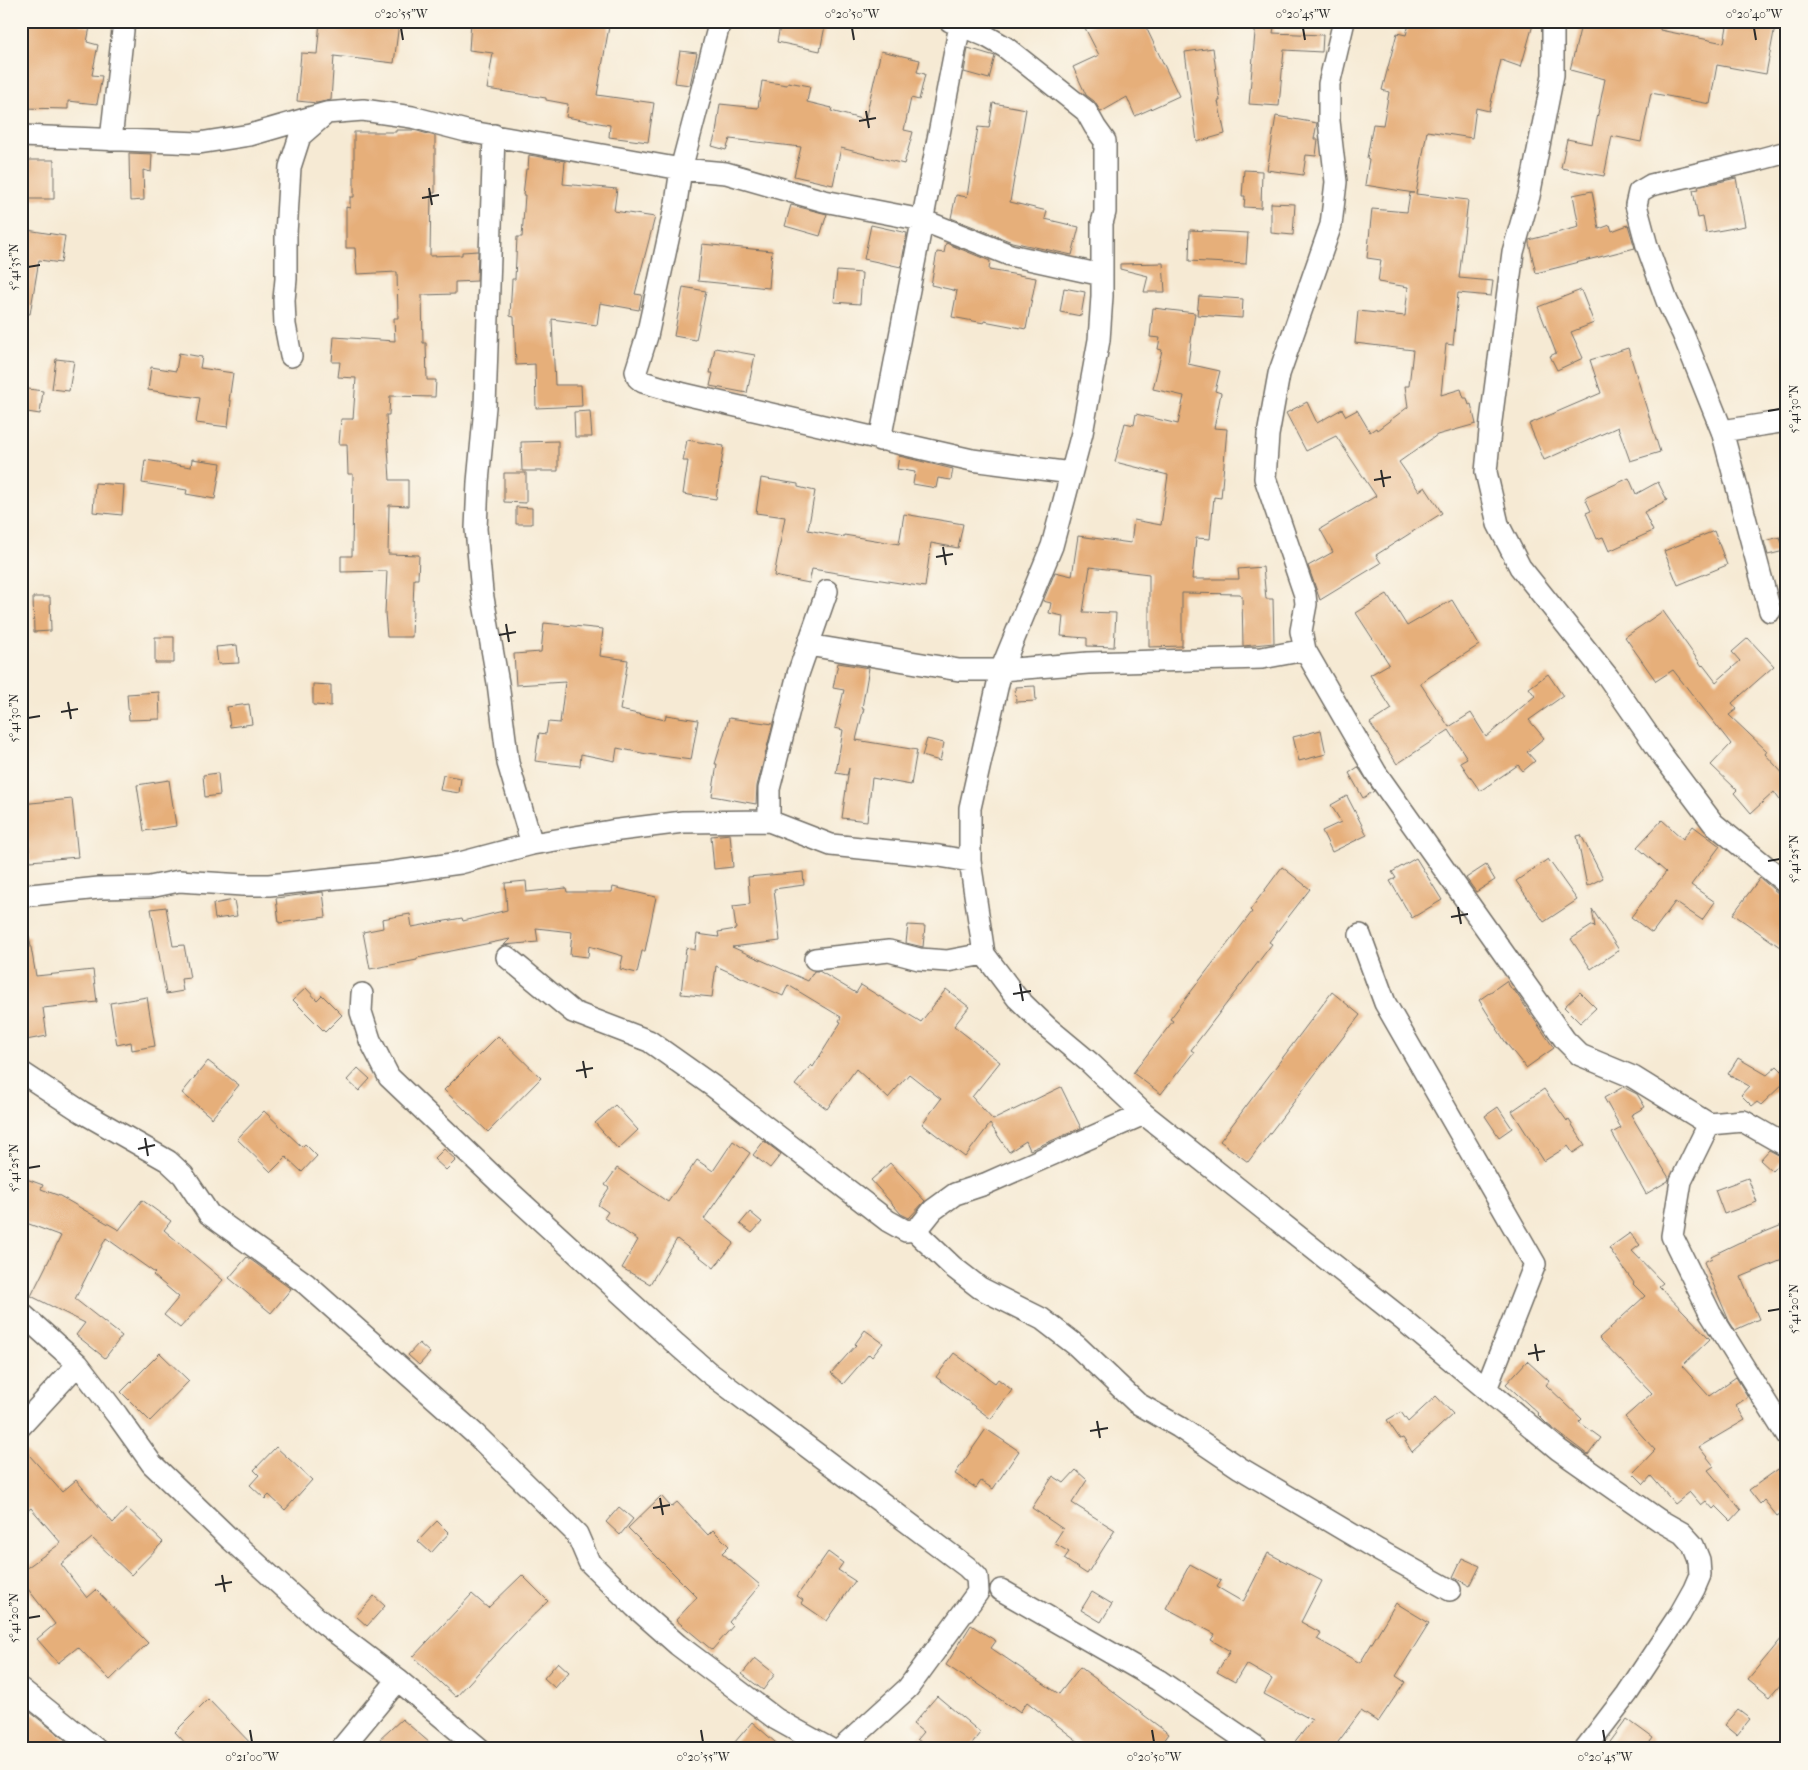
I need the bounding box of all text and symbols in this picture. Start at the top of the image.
text: 0°20'55"W [374,7,429,21]
text: 0°20'50"W [825,7,881,21]
text: 0°20'45"W [1276,7,1332,21]
text: 0°20'40"W [1726,7,1783,21]
text: 5°41'35"N [7,243,21,291]
text: 5°41'30"N [1787,385,1801,433]
text: 5°41'30"N [7,694,21,742]
text: 5°41'25"N [1787,835,1801,883]
text: 5°41'25"N [7,1144,21,1192]
text: 5°41'20"N [1787,1284,1801,1334]
text: 5°41'20"N [7,1593,21,1643]
text: 0°21'00"W [225,1750,280,1764]
text: 0°20'55"W [676,1750,731,1764]
text: 0°20'50"W [1127,1750,1183,1764]
text: 0°20'45"W [1578,1750,1634,1764]

